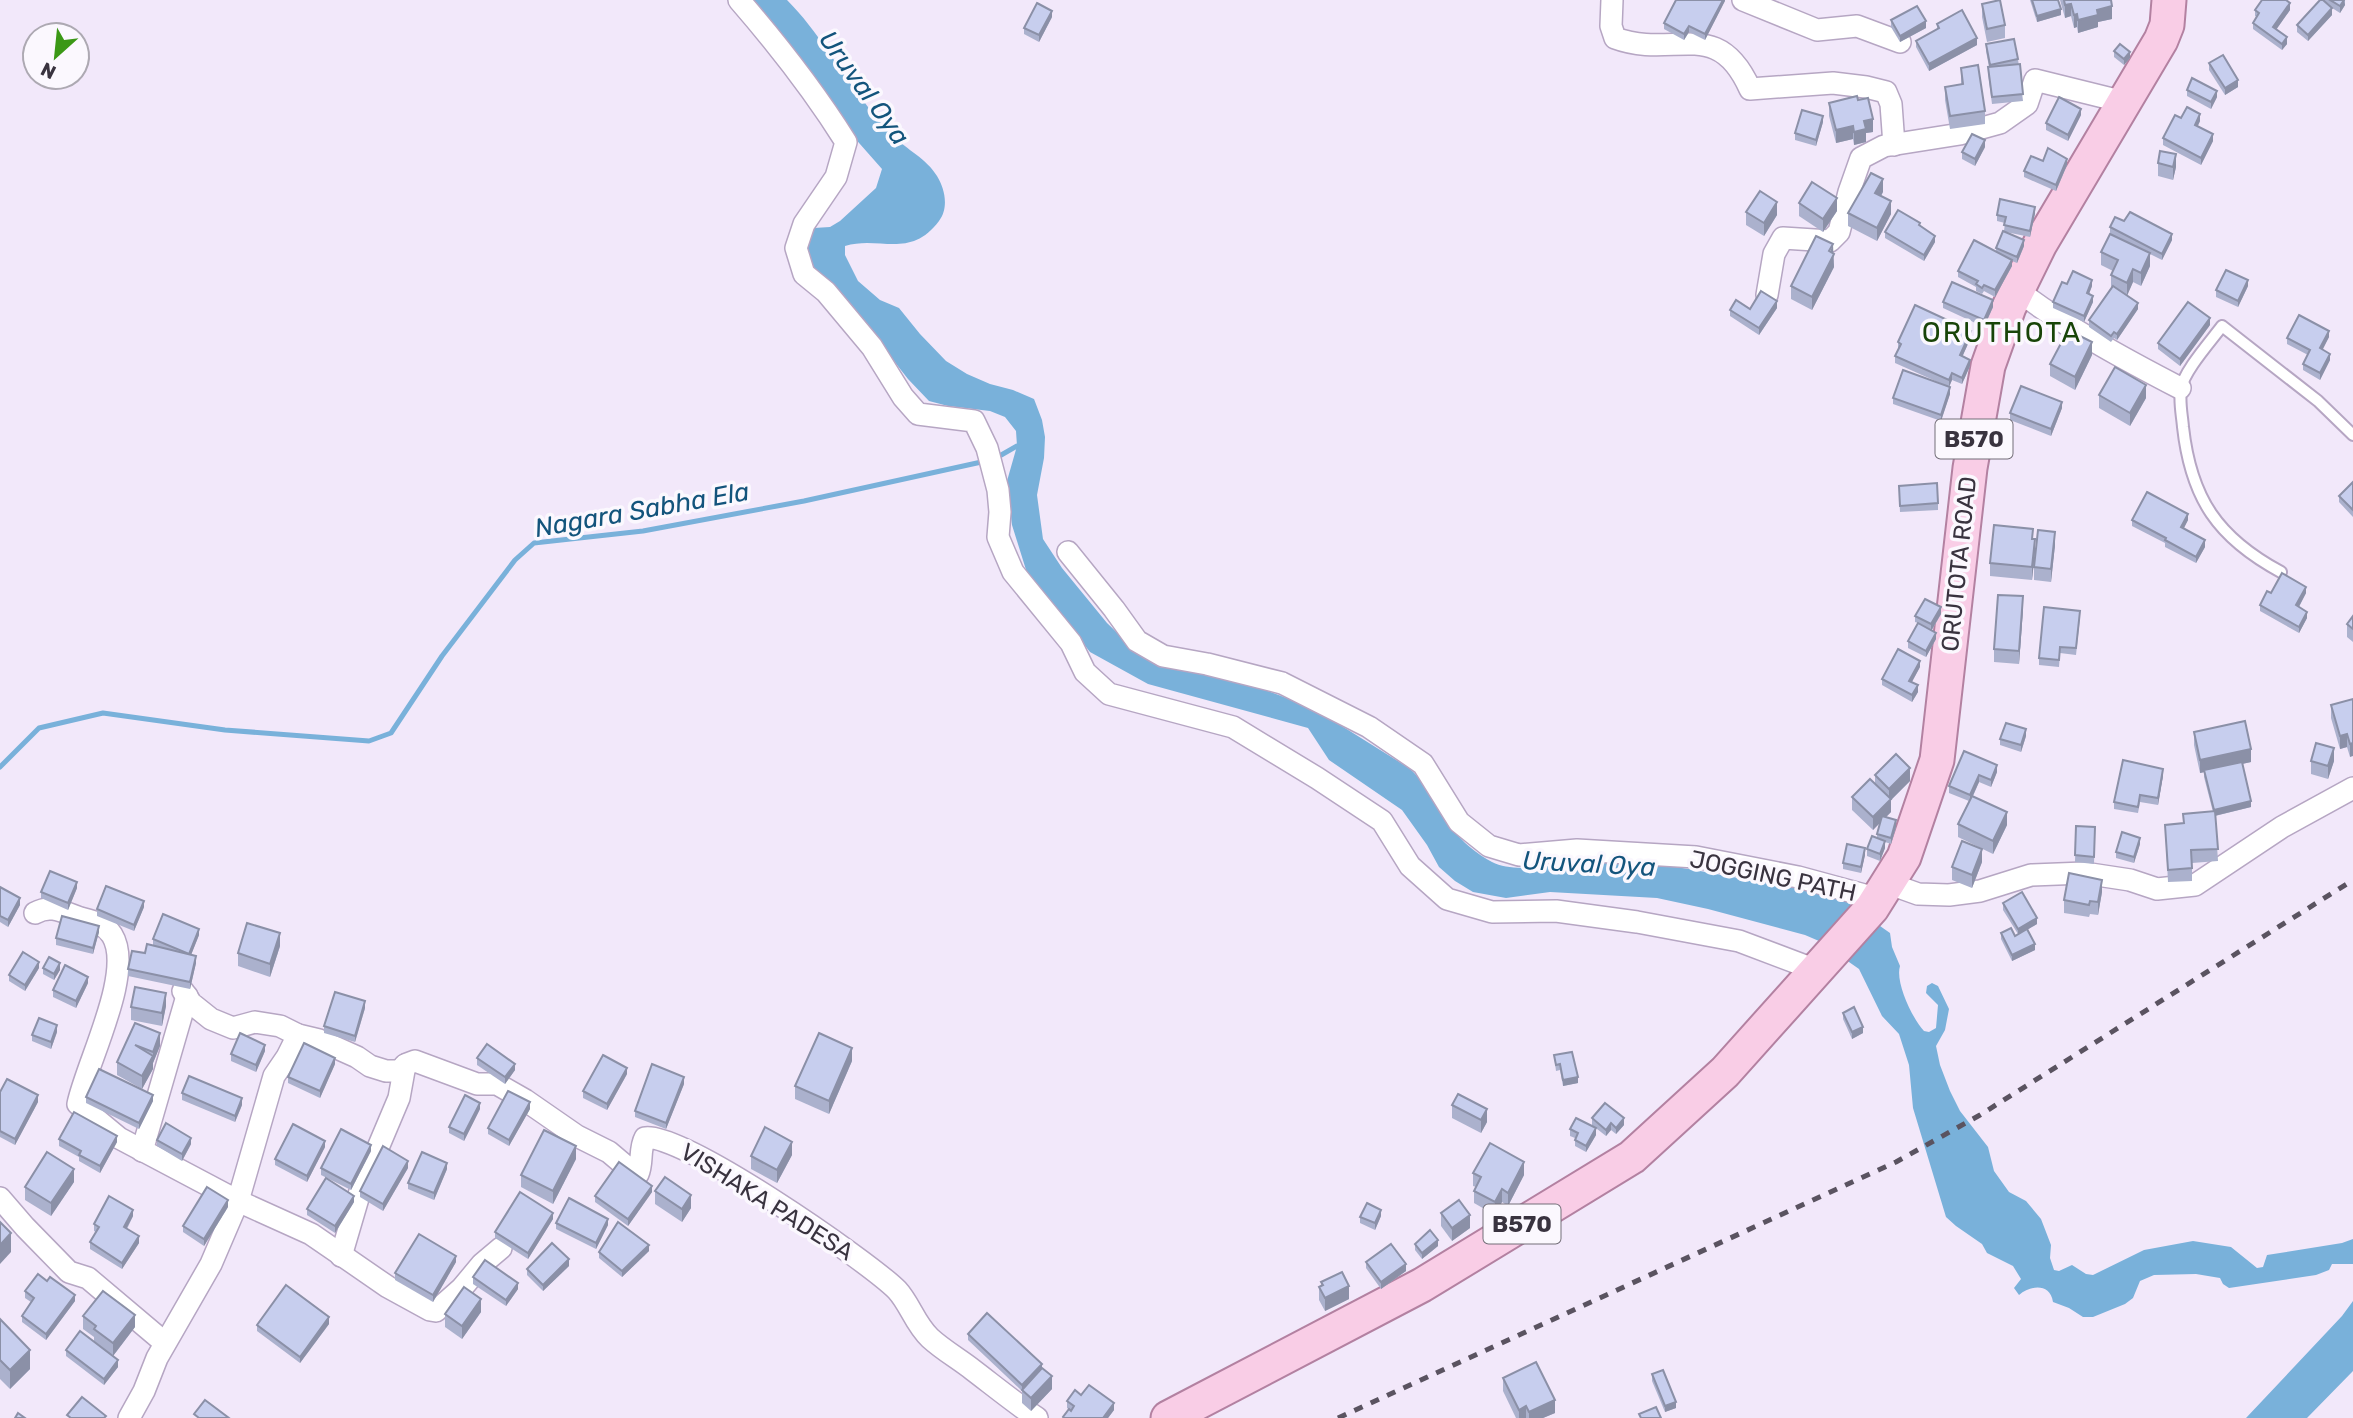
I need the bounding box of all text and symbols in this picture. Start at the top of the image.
north arrow [21,21,91,91]
water label: Uruval Oya [812,25,916,151]
text: N [37,57,60,84]
district label: ORUTHOTA [1922,316,2082,349]
road number: B570 [1936,420,2012,458]
street label: ORUTOTA ROAD [1936,475,1982,653]
water label: Nagara Sabha Ela [532,476,752,544]
water label: Uruval Oya [1522,845,1656,883]
street label: JOGGING PATH [1687,845,1859,907]
street label: VISHAKA PADESA [675,1138,859,1266]
road number: B570 [1484,1204,1560,1244]

